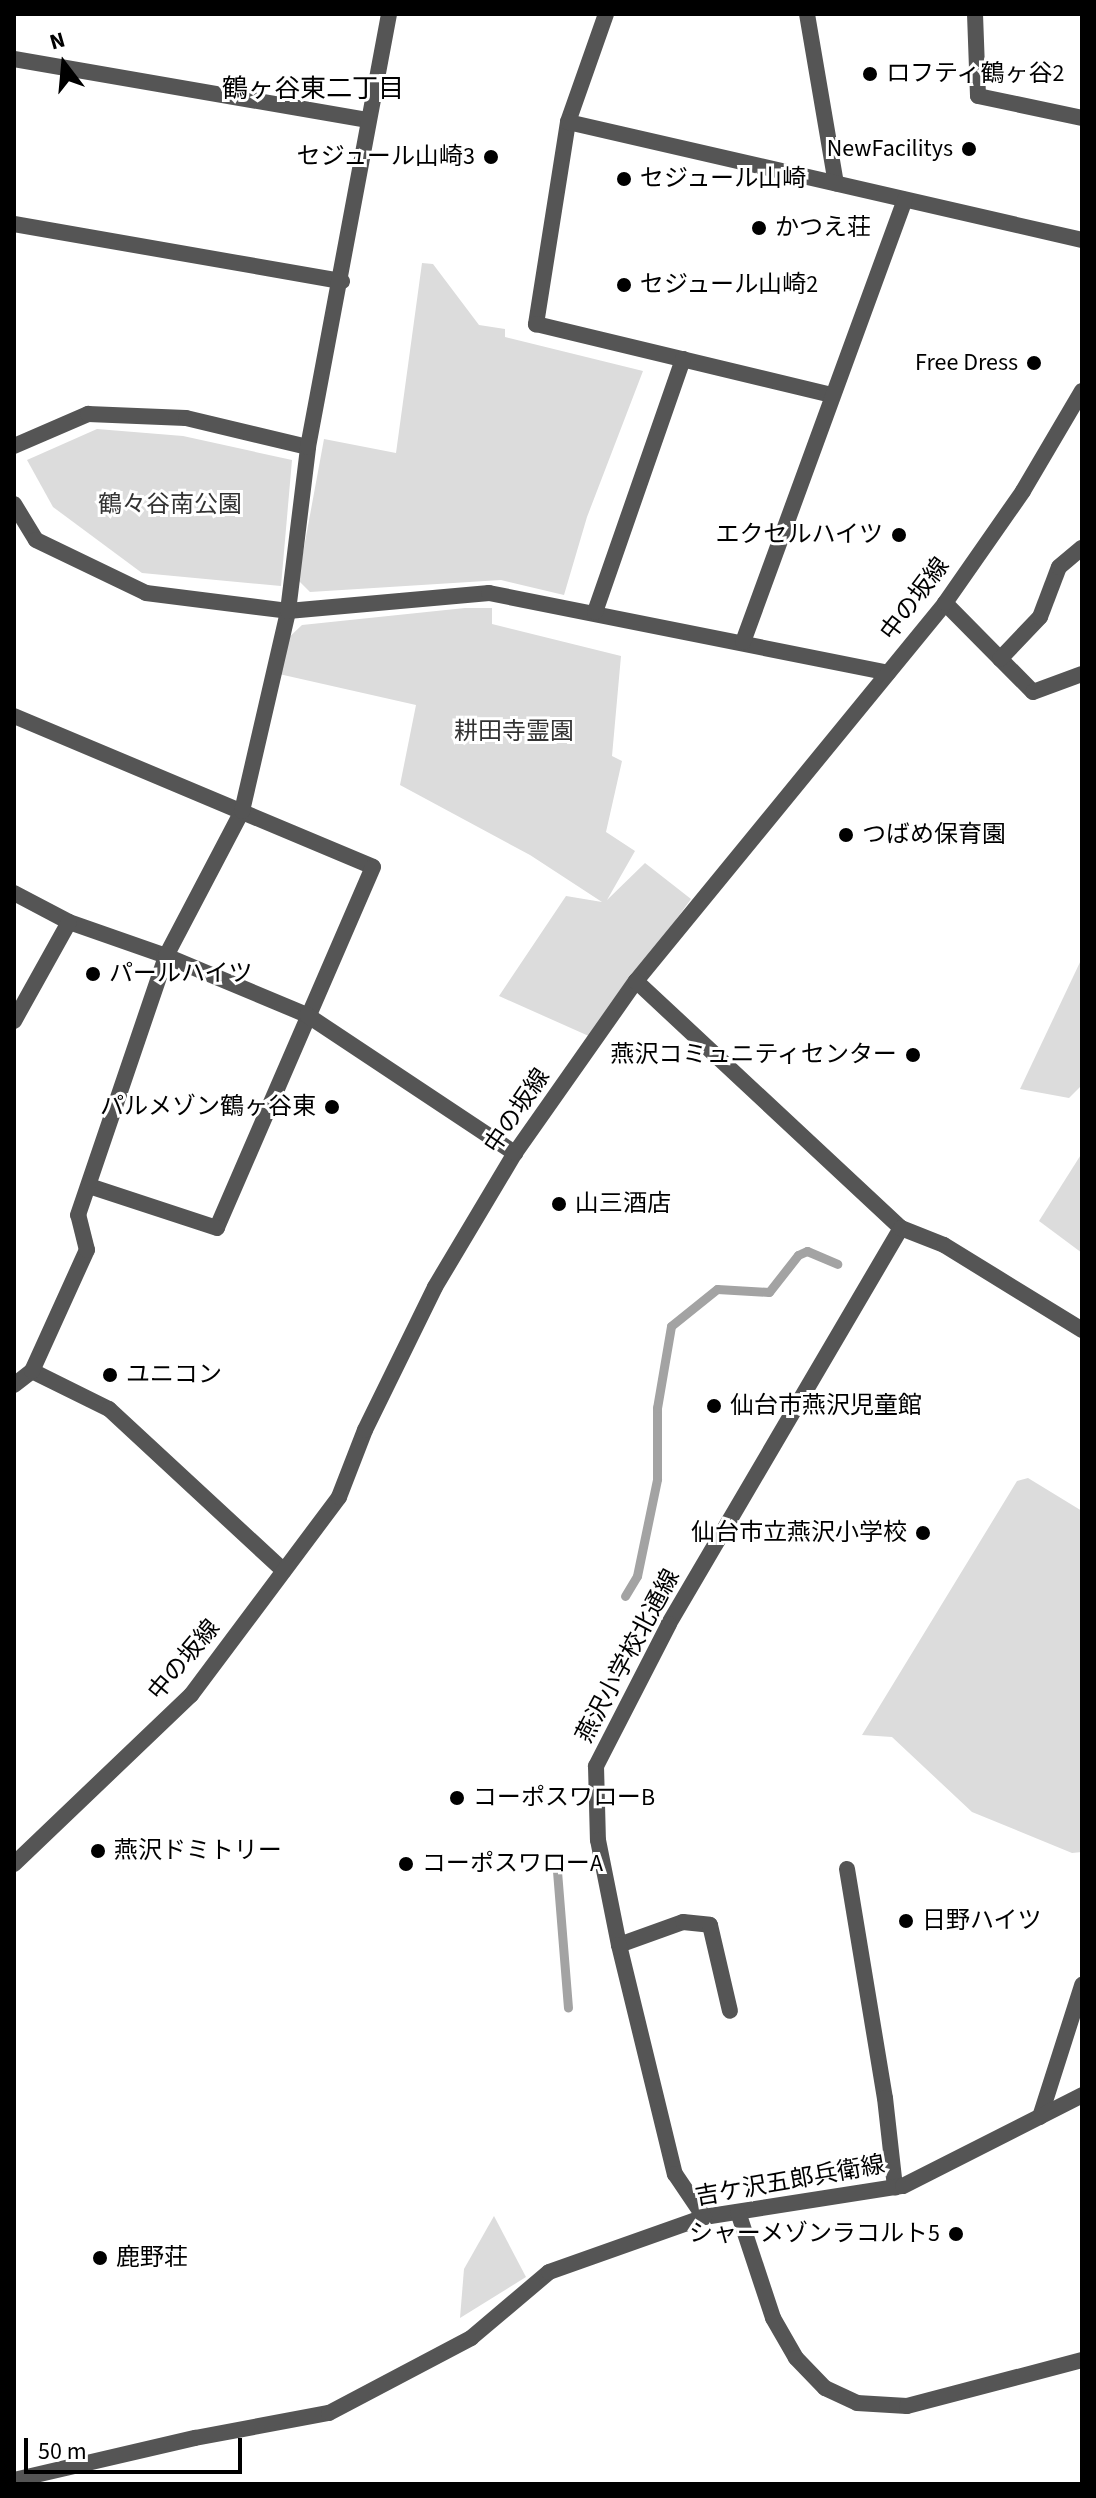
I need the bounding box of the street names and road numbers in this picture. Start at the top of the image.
street label: 中の坂線 [875,552,955,646]
street label: 中の坂線 [478,1063,556,1159]
street label: 燕沢小学校北通線 [570,1564,686,1748]
street label: 中の坂線 [142,1614,226,1706]
street label: 吉ケ沢五郎兵衛線 [693,2150,887,2212]

